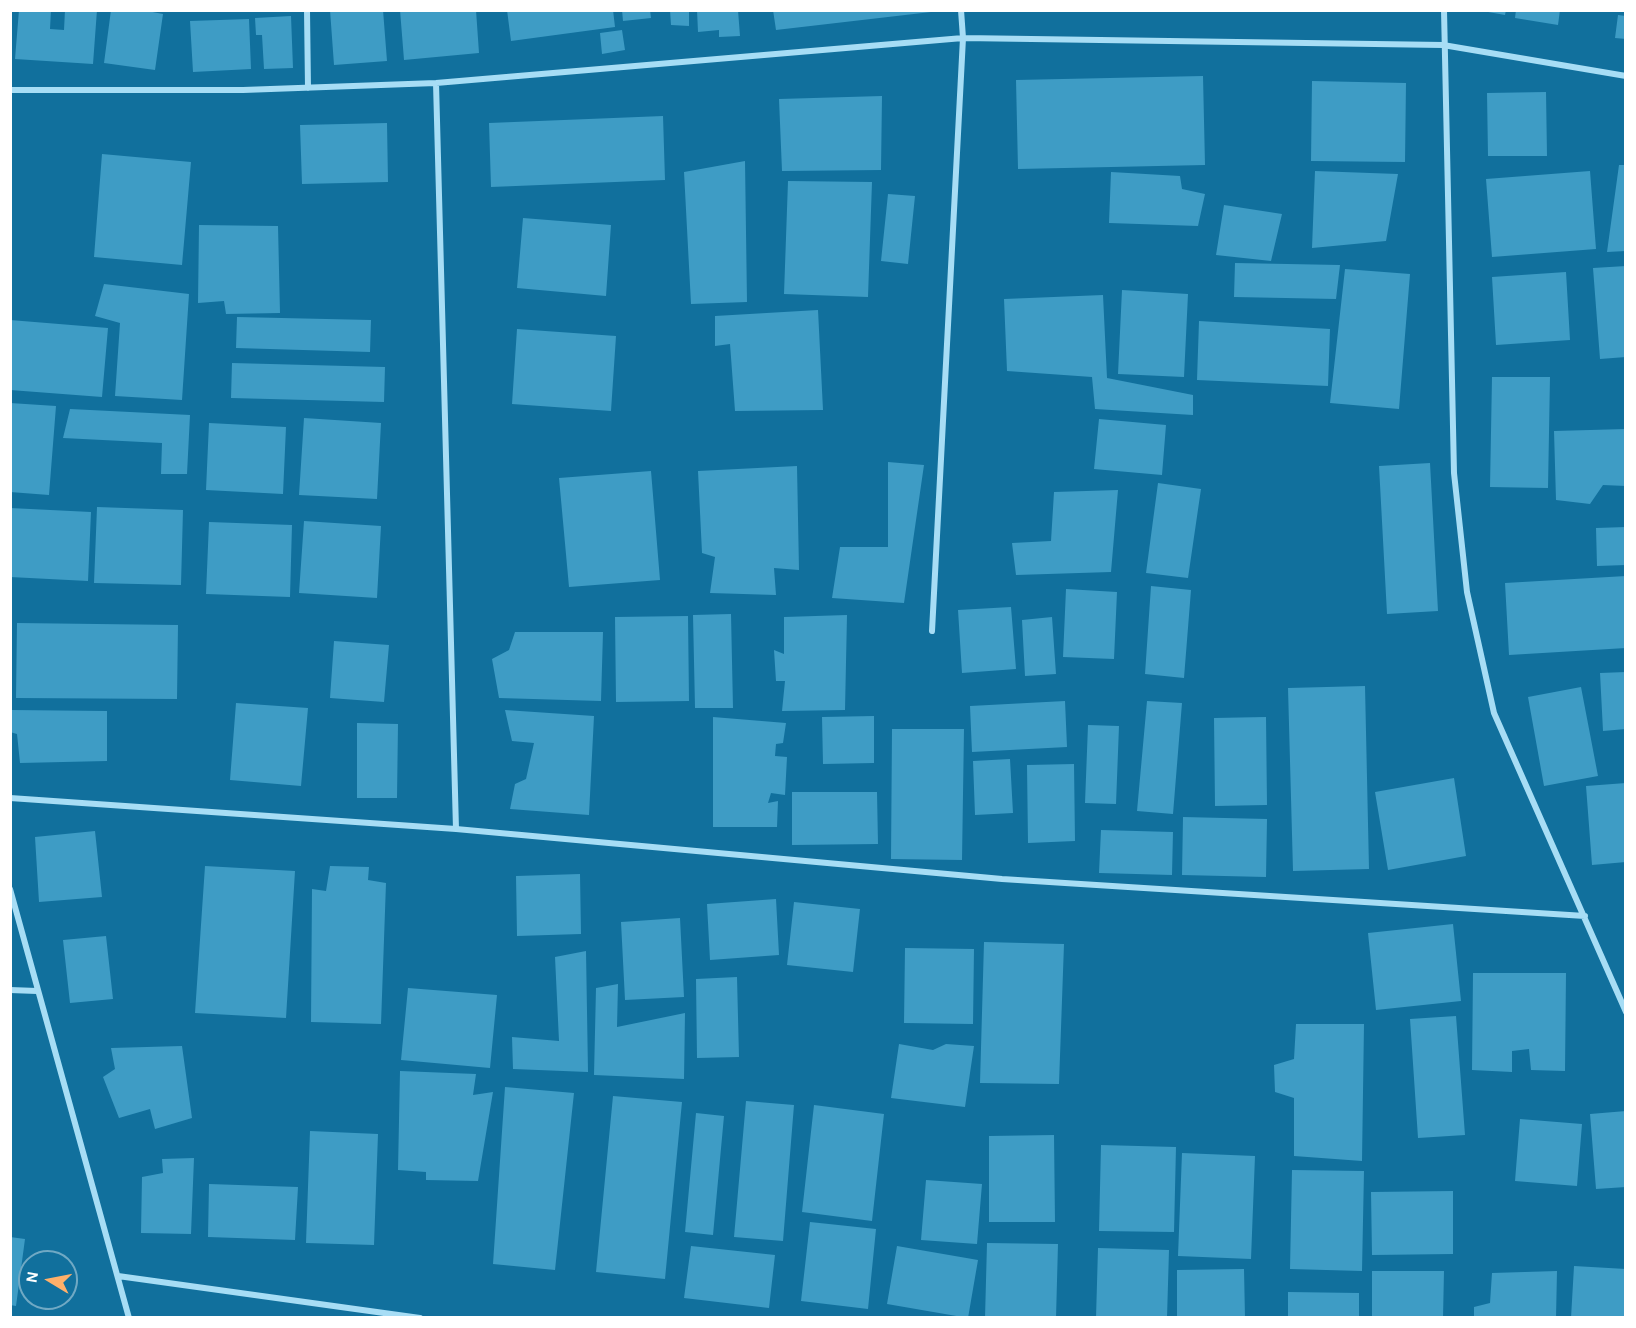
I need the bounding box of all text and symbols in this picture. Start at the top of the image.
north arrow [18,1250,78,1310]
text: N [23,1270,41,1284]

